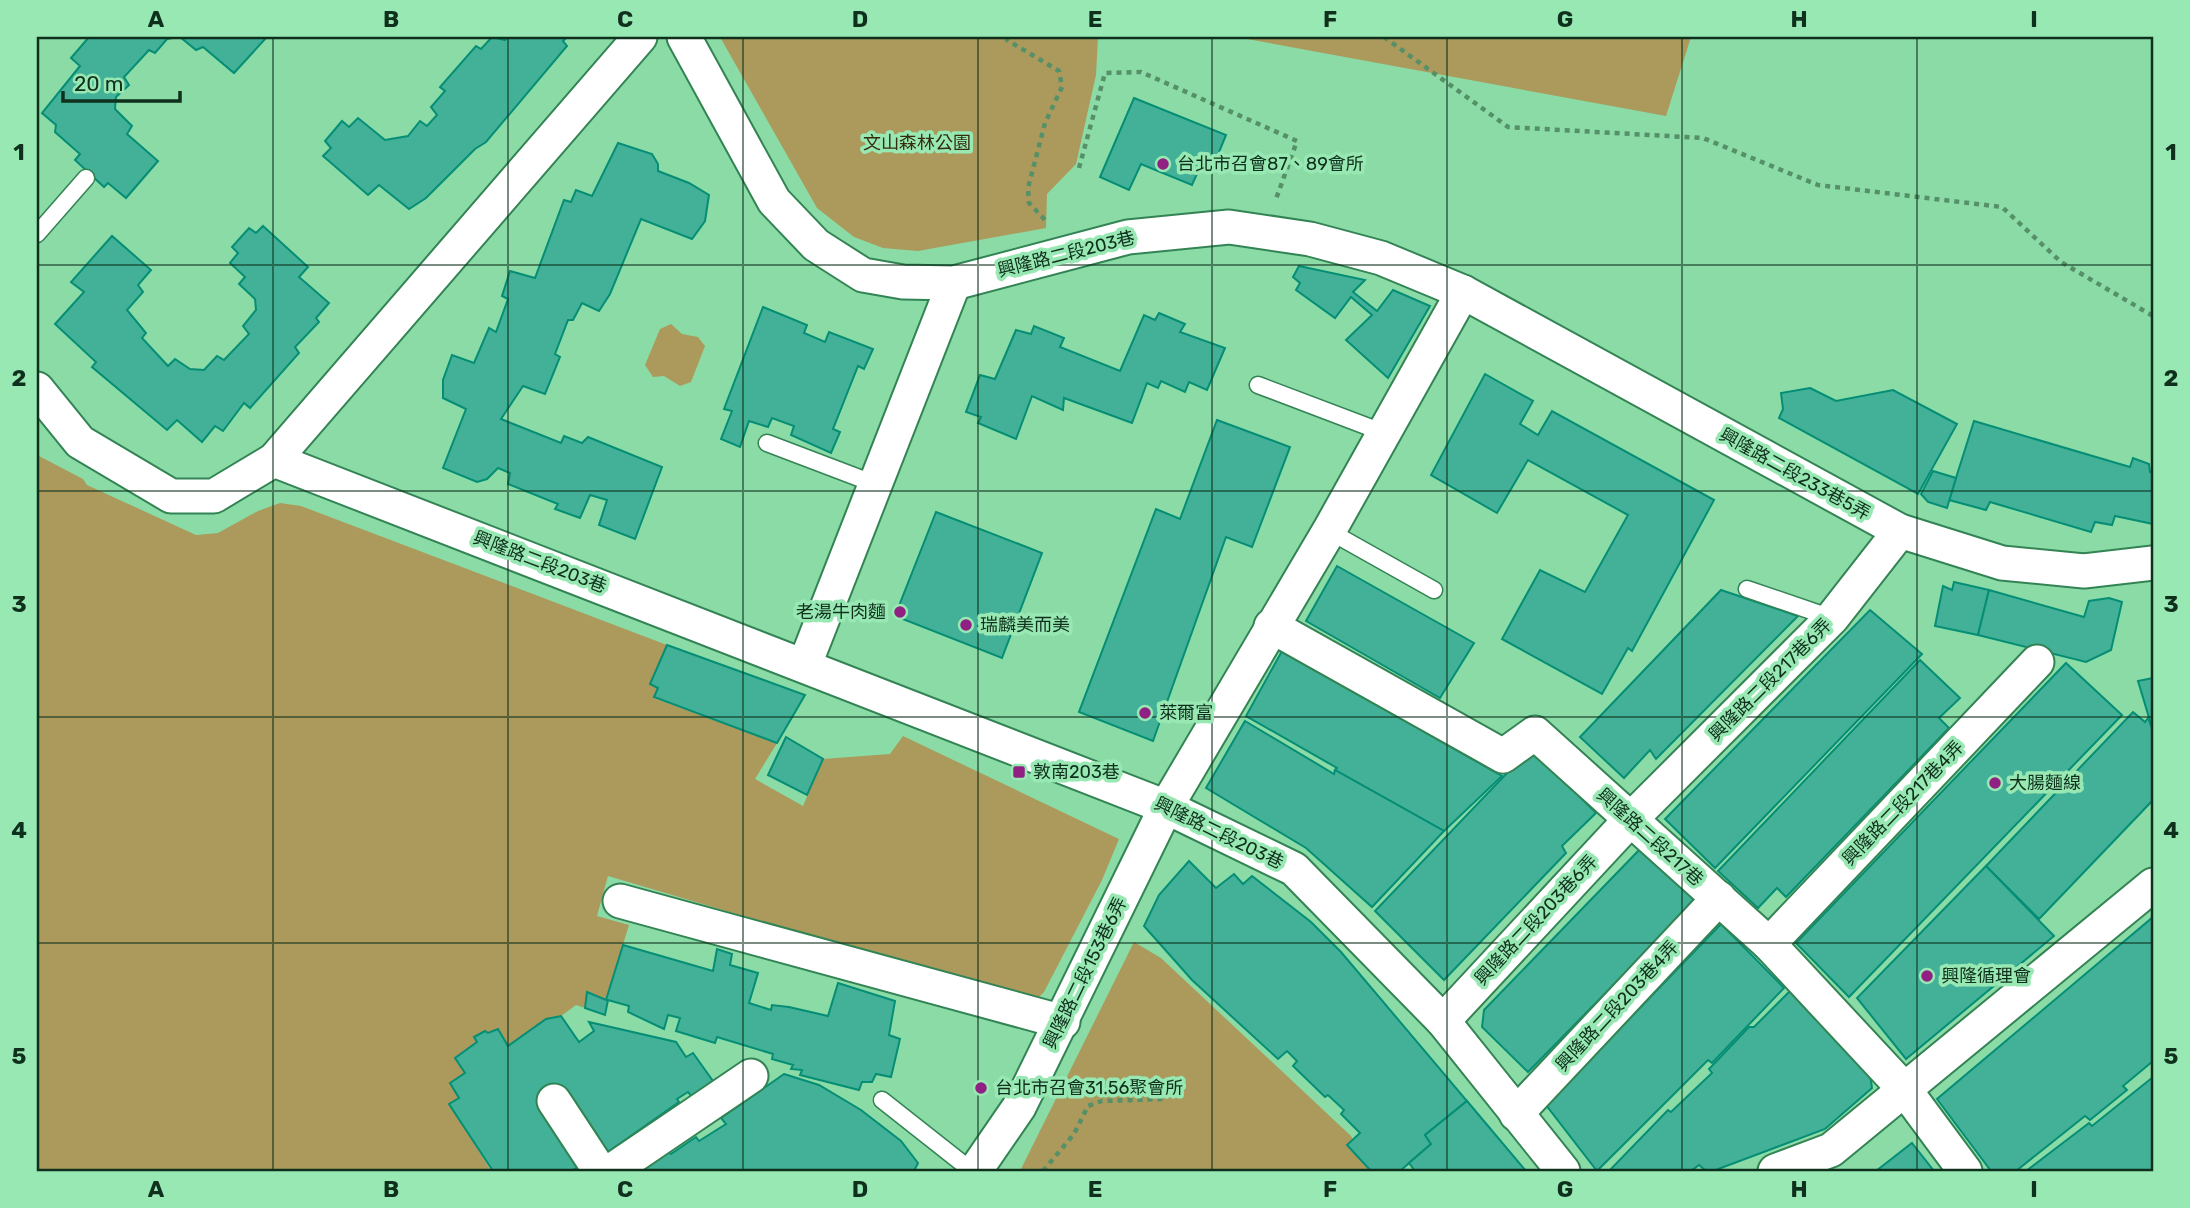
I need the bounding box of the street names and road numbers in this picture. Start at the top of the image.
street label: 興隆路二段203巷 [995,226,1137,282]
street label: 興隆路二段233巷5弄 [1716,423,1874,525]
street label: 興隆路二段203巷 [470,526,610,598]
street label: 興隆路二段217巷6弄 [1704,614,1836,746]
street label: 興隆路二段217巷4弄 [1838,736,1968,870]
street label: 興隆路二段217巷 [1592,783,1708,891]
street label: 興隆路二段203巷 [1151,792,1287,874]
street label: 興隆路二段203巷6弄 [1470,850,1602,990]
street label: 興隆路二段153巷6弄 [1039,894,1131,1052]
street label: 興隆路二段203巷4弄 [1551,936,1683,1076]

